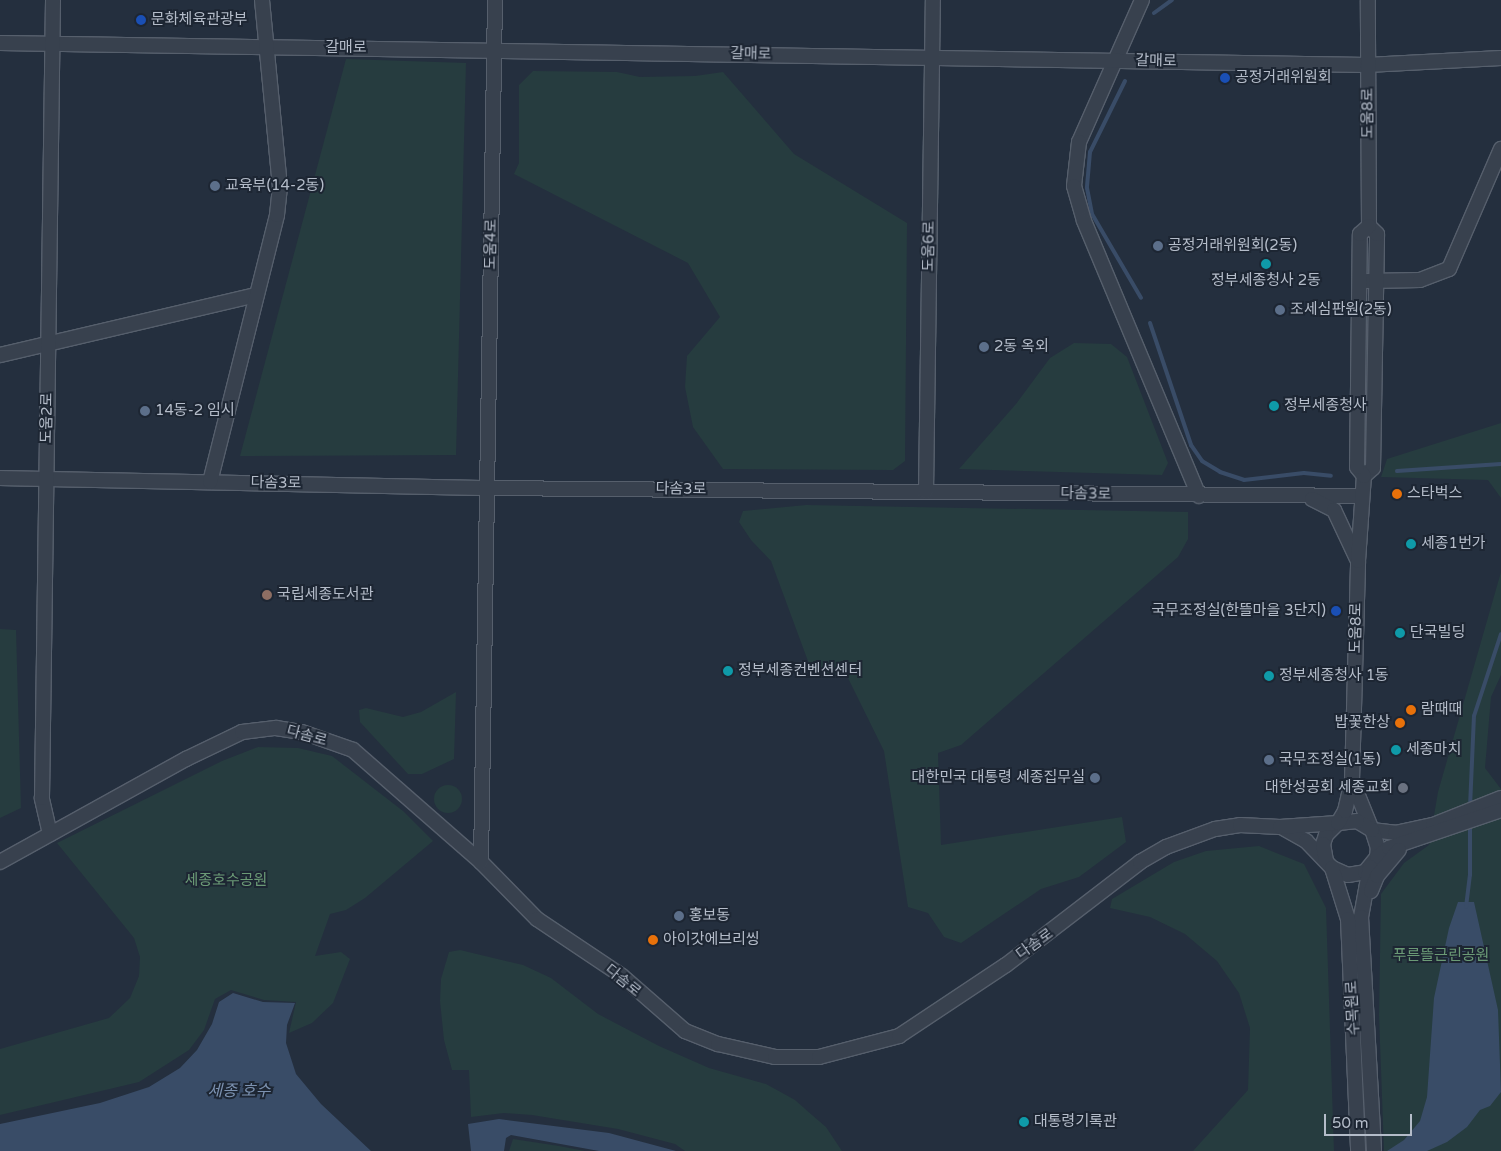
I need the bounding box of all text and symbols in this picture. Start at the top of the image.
place label: 문화체육관광부 [151,11,248,29]
marker: 문화체육관광부 [135,14,147,26]
street label: 갈매로 [325,39,367,57]
street label: 갈매로 [730,45,772,63]
street label: 갈매로 [1135,52,1177,70]
place label: 공정거래위원회 [1235,69,1332,87]
marker: 공정거래위원회 [1219,72,1231,84]
street label: 도움8로 [1359,88,1377,138]
place label: 교육부(14-2동) [225,177,324,195]
marker: 교육부(14-2동) [209,180,221,192]
street label: 도움4로 [482,218,500,270]
street label: 도움6로 [920,220,938,272]
place label: 공정거래위원회(2동) [1168,237,1297,255]
marker: 공정거래위원회(2동) [1152,240,1164,252]
marker: 정부세종청사 2동 [1260,258,1272,270]
place label: 정부세종청사 2동 [1211,272,1321,290]
place label: 조세심판원(2동) [1290,301,1392,319]
marker: 조세심판원(2동) [1274,304,1286,316]
place label: 2동 옥외 [994,338,1049,356]
marker: 2동 옥외 [978,341,990,353]
street label: 도움2로 [38,392,56,444]
place label: 정부세종청사 [1284,397,1367,415]
marker: 정부세종청사 [1268,400,1280,412]
place label: 14동-2 임시 [155,402,235,420]
marker: 14동-2 임시 [139,405,151,417]
street label: 다솜3로 [250,474,302,492]
street label: 다솜3로 [655,480,707,498]
street label: 다솜3로 [1060,485,1112,503]
place label: 스타벅스 [1407,485,1462,503]
marker: 스타벅스 [1391,488,1403,500]
place label: 세종1번가 [1421,535,1486,553]
marker: 세종1번가 [1405,538,1417,550]
place label: 국립세종도서관 [277,586,374,604]
marker: 국립세종도서관 [261,589,273,601]
place label: 국무조정실(한뜰마을 3단지) [1152,602,1326,620]
street label: 도움8로 [1347,602,1365,654]
marker: 국무조정실(한뜰마을 3단지) [1330,605,1342,617]
place label: 단국빌딩 [1410,624,1465,642]
marker: 단국빌딩 [1394,627,1406,639]
place label: 정부세종컨벤션센터 [738,662,862,680]
marker: 정부세종컨벤션센터 [722,665,734,677]
place label: 정부세종청사 1동 [1279,667,1389,685]
marker: 정부세종청사 1동 [1263,670,1275,682]
place label: 람때때 [1421,701,1462,719]
marker: 람때때 [1405,704,1417,716]
place label: 밥꽃한상 [1335,714,1390,732]
marker: 밥꽃한상 [1394,717,1406,729]
street label: 다솜로 [285,722,329,750]
place label: 세종마치 [1406,741,1461,759]
marker: 세종마치 [1390,744,1402,756]
place label: 국무조정실(1동) [1279,751,1381,769]
marker: 국무조정실(1동) [1263,754,1275,766]
place label: 대한민국 대통령 세종집무실 [912,769,1085,787]
marker: 대한민국 대통령 세종집무실 [1089,772,1101,784]
place label: 대한성공회 세종교회 [1265,779,1393,797]
marker: 대한성공회 세종교회 [1397,782,1409,794]
park label: 세종호수공원 [185,872,267,890]
place label: 홍보동 [689,907,730,925]
marker: 홍보동 [673,910,685,922]
street label: 다솜로 [1013,925,1057,963]
place label: 아이갓에브리씽 [663,931,760,949]
marker: 아이갓에브리씽 [647,934,659,946]
park label: 푸른뜰근린공원 [1393,947,1489,965]
street label: 다솜로 [601,961,645,1001]
street label: 수목원로 [1343,980,1363,1036]
water label: 세종 호수 [207,1081,271,1101]
scale bar [1326,1104,1414,1136]
place label: 대통령기록관 [1034,1113,1117,1131]
text: 50 m [1332,1114,1369,1132]
marker: 대통령기록관 [1018,1116,1030,1128]

